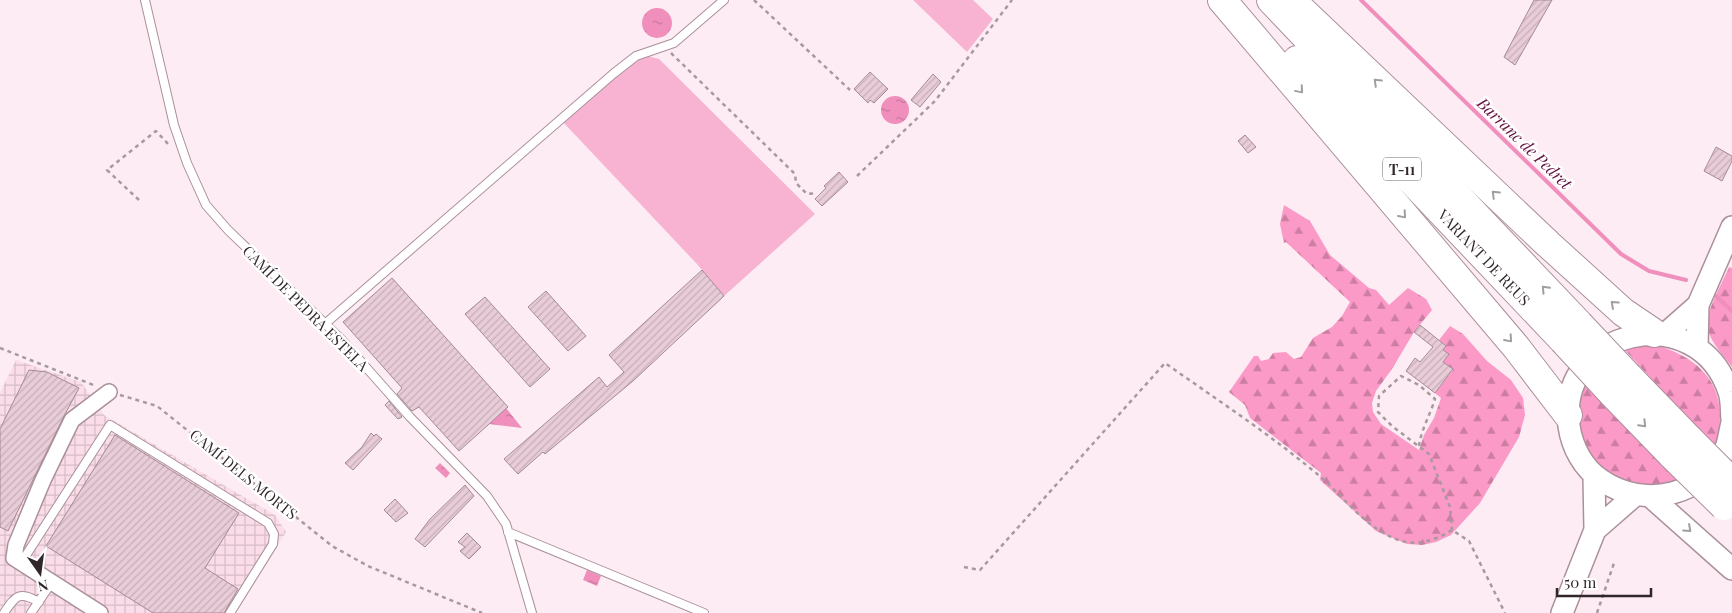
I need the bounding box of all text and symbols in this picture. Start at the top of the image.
one-way arrow [1374,79,1383,88]
one-way arrow [1294,84,1303,93]
water label: Barranc de Pedret [1473,92,1577,194]
road number: T-11 [1383,157,1421,180]
one-way arrow [1492,191,1501,200]
street label: VARIANT DE REUS [1433,204,1535,310]
one-way arrow [1398,210,1407,219]
street label: CAMÍ DE PEDRA ESTELA [239,241,374,376]
one-way arrow [1542,285,1551,294]
one-way arrow [1611,301,1620,310]
one-way arrow [1503,333,1512,342]
one-way arrow [1637,418,1646,427]
street label: CAMÍ DELS MORTS [186,424,302,524]
one-way arrow [1683,523,1692,532]
north arrow [15,548,65,598]
scale bar [1557,566,1651,598]
text: 50 m [1564,572,1597,592]
text: N [36,576,50,597]

